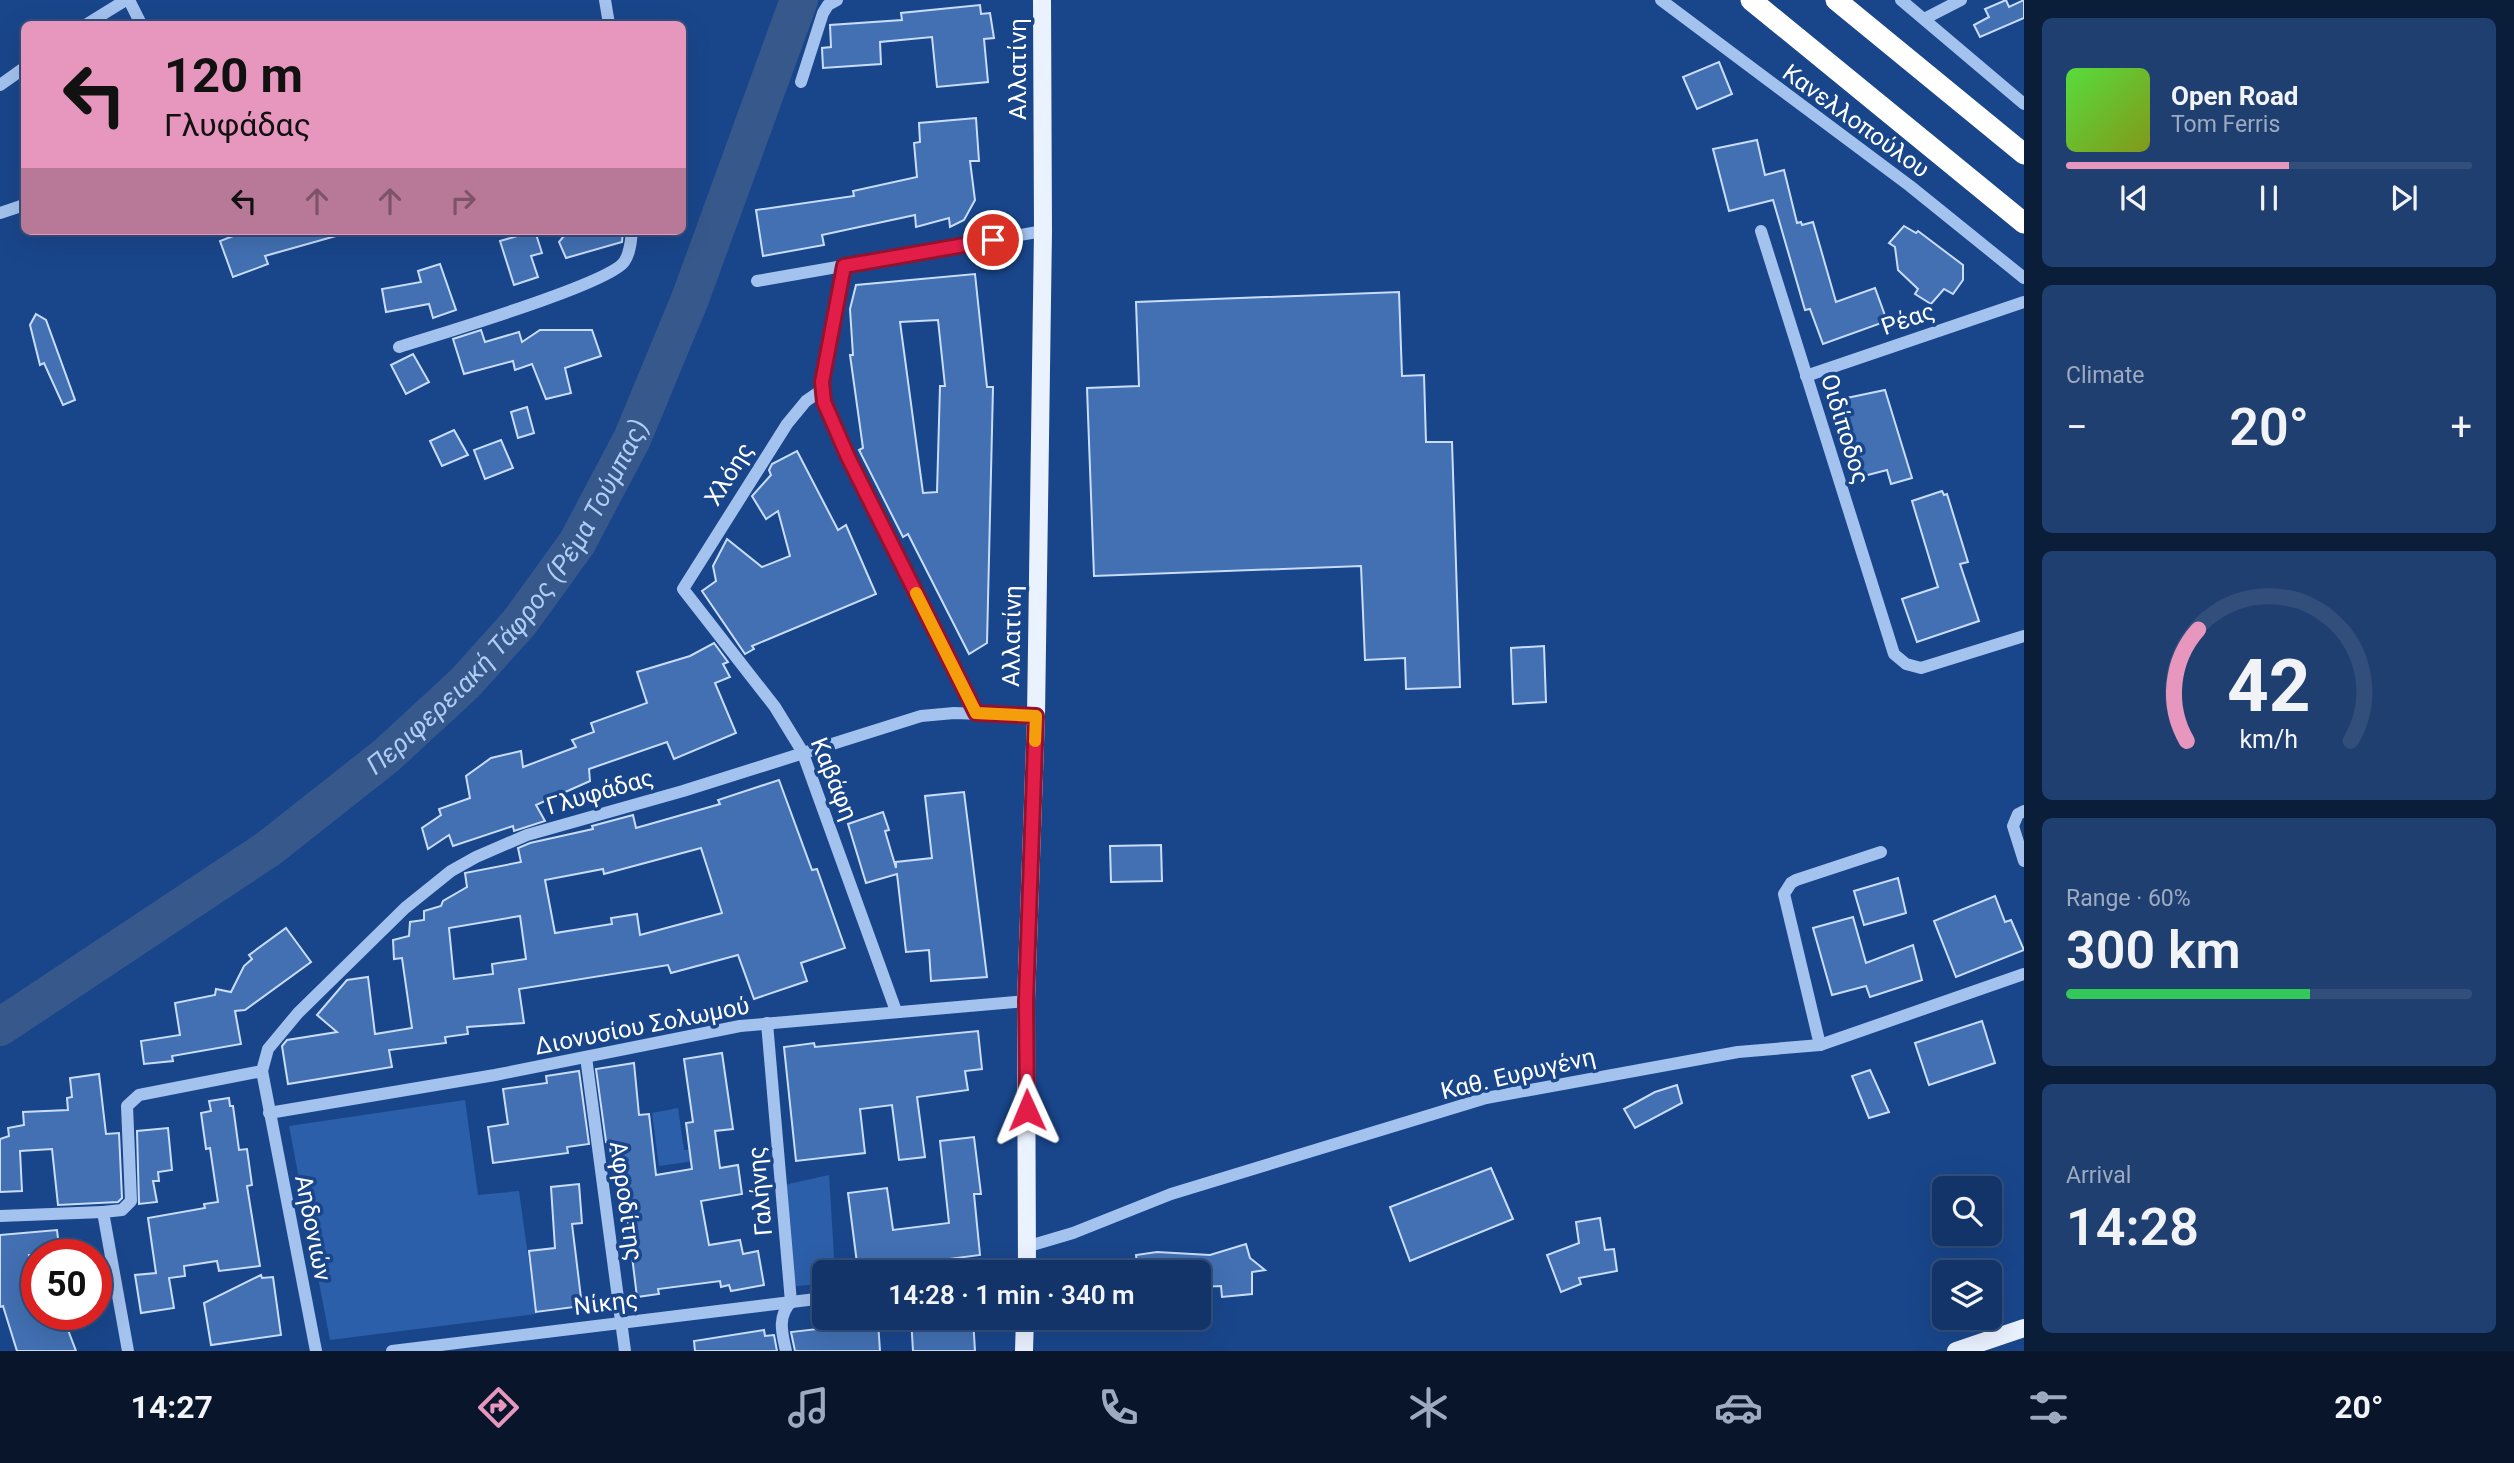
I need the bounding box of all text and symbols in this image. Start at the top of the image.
street label: Αλλατίνη [1004,18,1032,120]
text: 120 m [164,47,303,104]
icon: left [49,49,140,140]
street label: Κανελλοπούλου [1777,58,1935,184]
text: Open Road [2171,81,2299,111]
text: Γλυφάδας [164,106,311,144]
text: Tom Ferris [2171,111,2280,138]
icon: previous [2115,179,2153,217]
icon: pause [2250,179,2288,217]
icon: next [2385,179,2423,217]
icon: left [225,182,263,220]
icon: ahead [298,182,336,220]
icon: ahead [371,182,409,220]
icon: right [444,182,482,220]
pin [963,210,1023,270]
icon: arrive [974,221,1012,259]
street label: Ρέας [1878,297,1938,341]
text: Climate [2066,362,2145,389]
street label: Οιδίποδος [1815,370,1875,488]
text: 20° [2229,397,2309,458]
text: − [2066,405,2088,449]
text: + [2450,405,2472,449]
water label: Περιφερειακή Τάφρος (Ρέμα Τούμπας) [360,415,654,781]
street label: Χλόης [699,437,759,511]
street label: Αλλατίνη [997,585,1027,687]
text: 42 [2227,644,2311,730]
text: km/h [2240,725,2298,754]
street label: Καβάφη [805,734,863,824]
street label: Γλυφάδας [543,763,657,821]
text: Range · 60% [2066,885,2191,912]
text: 300 km [2066,920,2241,981]
street label: Διονυσίου Σολωμού [532,991,752,1061]
street label: Καθ. Ευρυγένη [1438,1043,1598,1105]
position arrow [990,1073,1064,1147]
street label: Αφροδίτης [604,1139,648,1263]
street label: Γαλήνης [742,1145,778,1237]
text: Arrival [2066,1162,2131,1189]
street label: Αηδονιών [289,1173,337,1284]
map controls [1932,1176,2002,1330]
button: search [1932,1176,2002,1246]
text: 14:28 [2066,1197,2199,1258]
speed limit sign: 50 [21,1239,112,1330]
button: layers [1932,1260,2002,1330]
text: 14:28 · 1 min · 340 m [888,1280,1135,1310]
street label: Νίκης [572,1285,640,1321]
icon: directions [474,1383,523,1432]
icon: music [784,1383,833,1432]
icon: phone [1094,1383,1143,1432]
icon: climate [1404,1383,1453,1432]
icon: car [1714,1383,1763,1432]
icon: filters [2024,1383,2073,1432]
text: 14:27 [131,1388,213,1426]
text: 20° [2334,1388,2383,1426]

